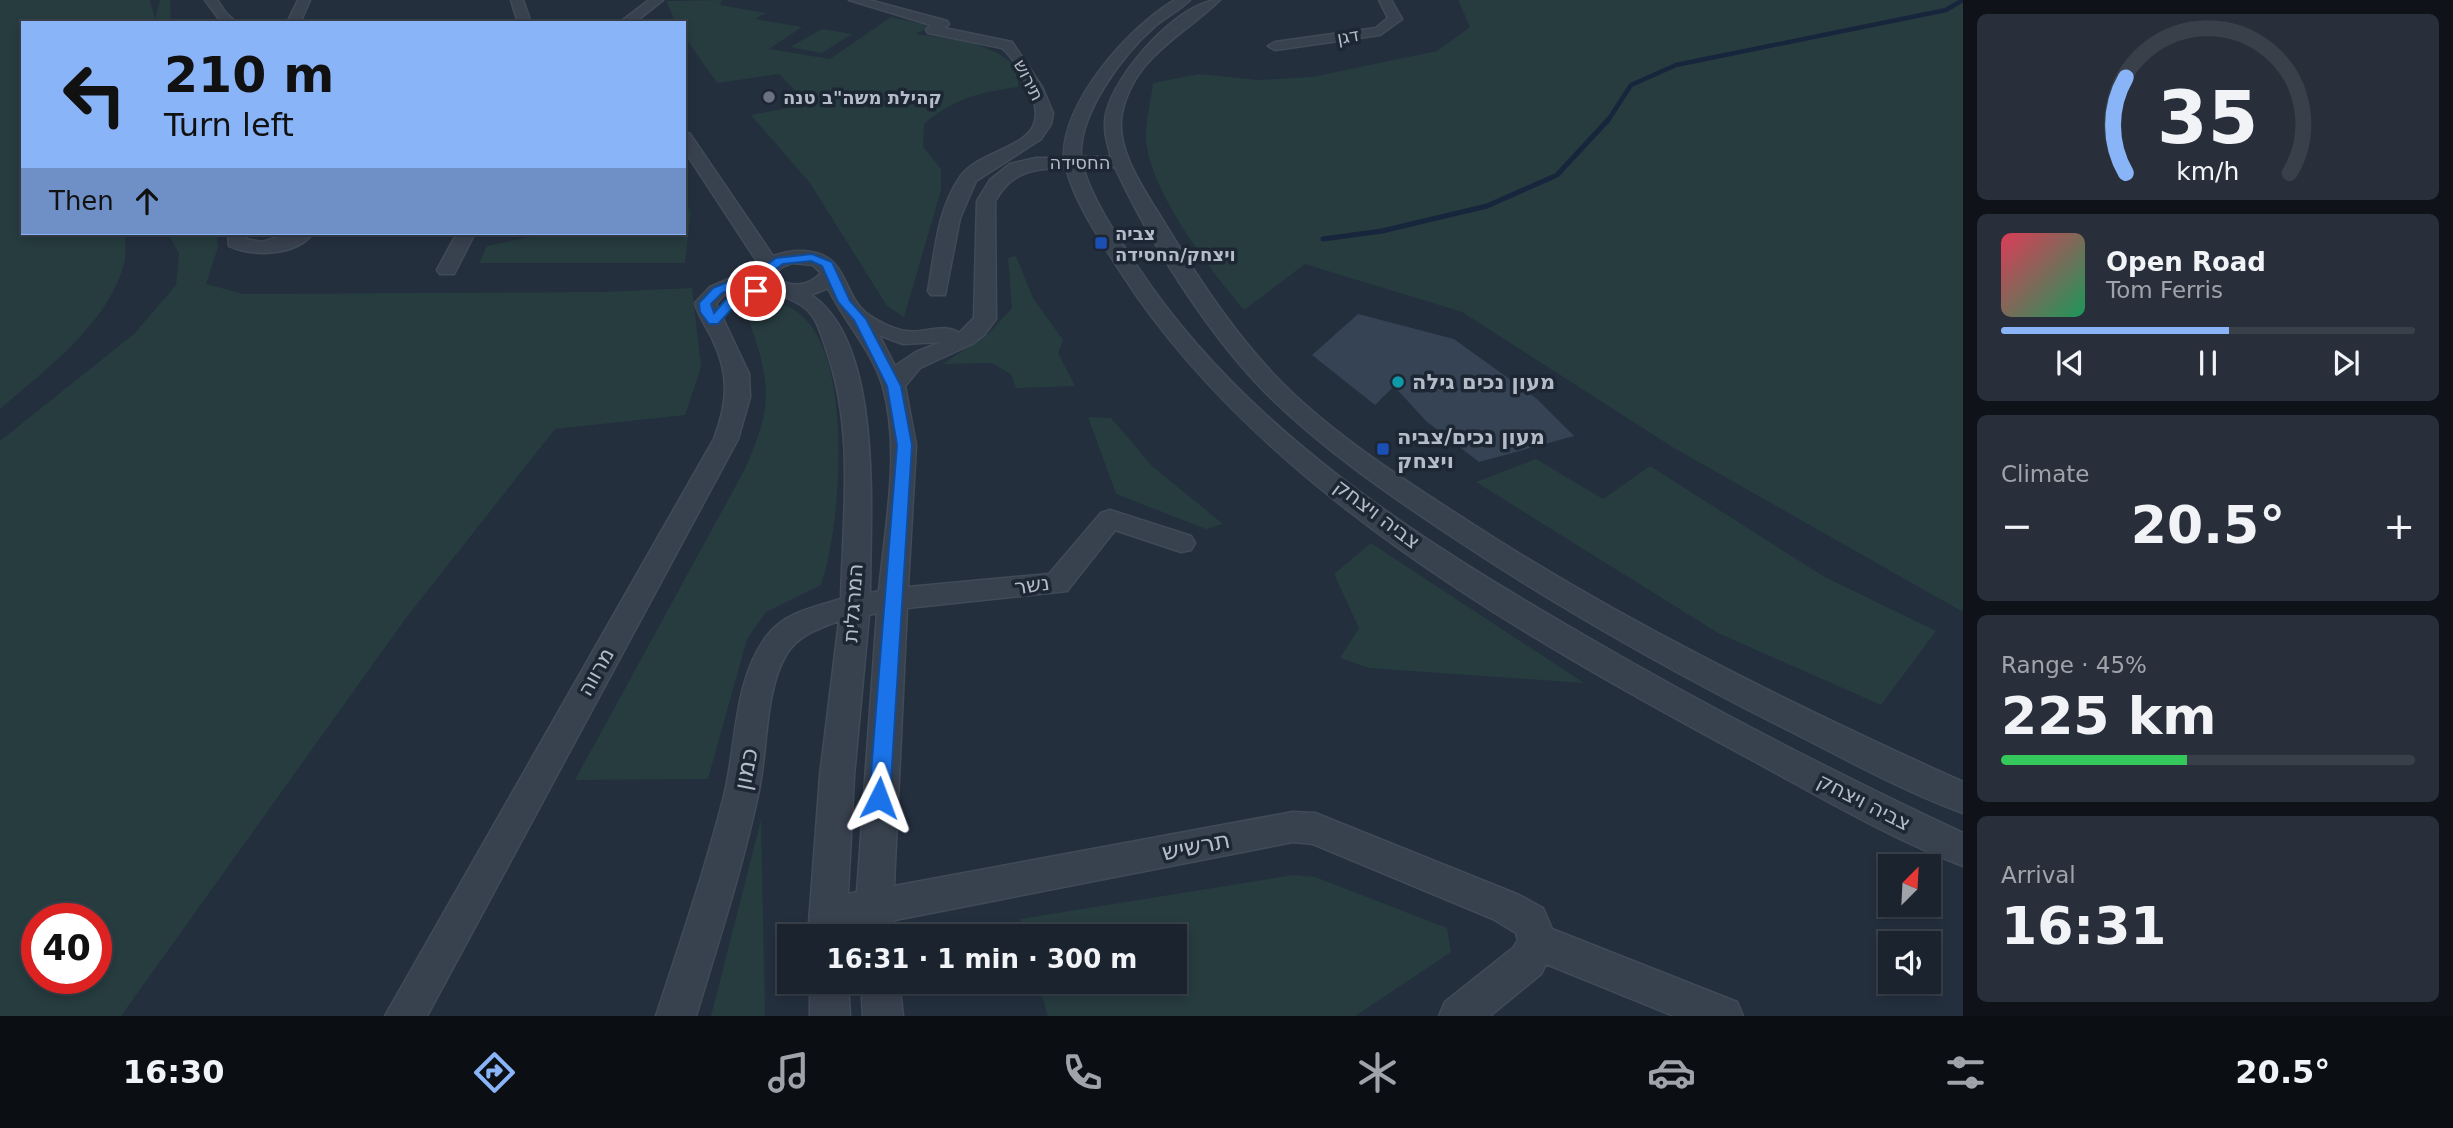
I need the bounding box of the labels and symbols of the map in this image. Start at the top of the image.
street label: דגן [1335,24,1361,48]
street label: תירוש [1010,56,1048,104]
place label: קהילת משה"ב טנה [783,87,942,108]
marker: קהילת משה"ב טנה [761,89,777,105]
street label: החסידה [1050,152,1110,173]
place label: צביה ויצחק/החסידה [1115,223,1236,265]
marker: צביה ויצחק/החסידה [1093,235,1109,251]
pin [726,261,786,321]
place label: מעון נכים גילה [1412,370,1555,394]
marker: מעון נכים גילה [1390,374,1406,390]
place label: מעון נכים/צביה ויצחק [1397,425,1545,473]
marker: מעון נכים/צביה ויצחק [1375,441,1391,457]
street label: צביה ויצחק [1329,474,1425,554]
street label: המרגלית [838,563,868,643]
street label: נשר [1013,571,1051,599]
street label: מרווה [573,644,619,700]
street label: כמון [728,746,764,792]
position arrow [842,761,916,835]
street label: צביה ויצחק [1813,768,1915,836]
street label: תרשיש [1160,826,1232,866]
north arrow [1878,854,1941,917]
speed limit sign: 40 [21,903,112,994]

